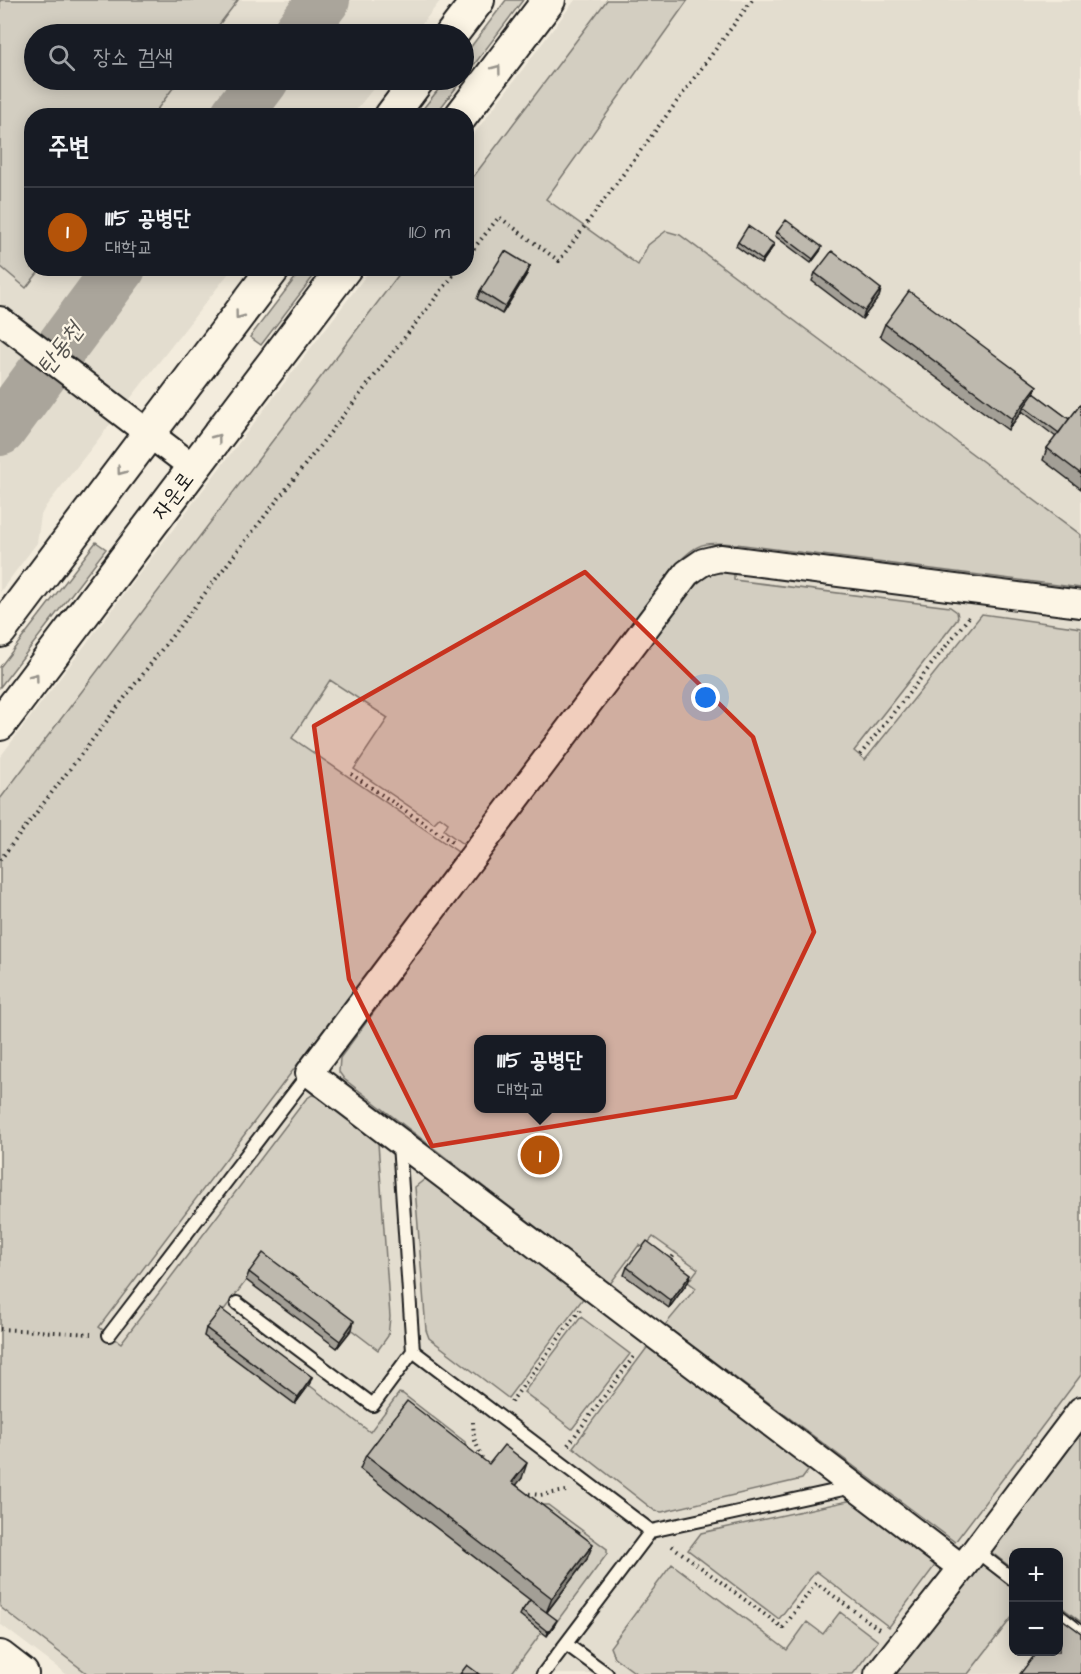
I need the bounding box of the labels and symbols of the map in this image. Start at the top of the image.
one-way arrow [489,65,500,76]
one-way arrow [235,308,246,319]
water label: 탄동천 [29,313,93,382]
one-way arrow [209,434,220,445]
one-way arrow [117,464,128,475]
street label: 자운로 [145,465,201,527]
one-way arrow [28,673,39,684]
your location [691,683,720,712]
pin: 1 [520,1132,560,1178]

